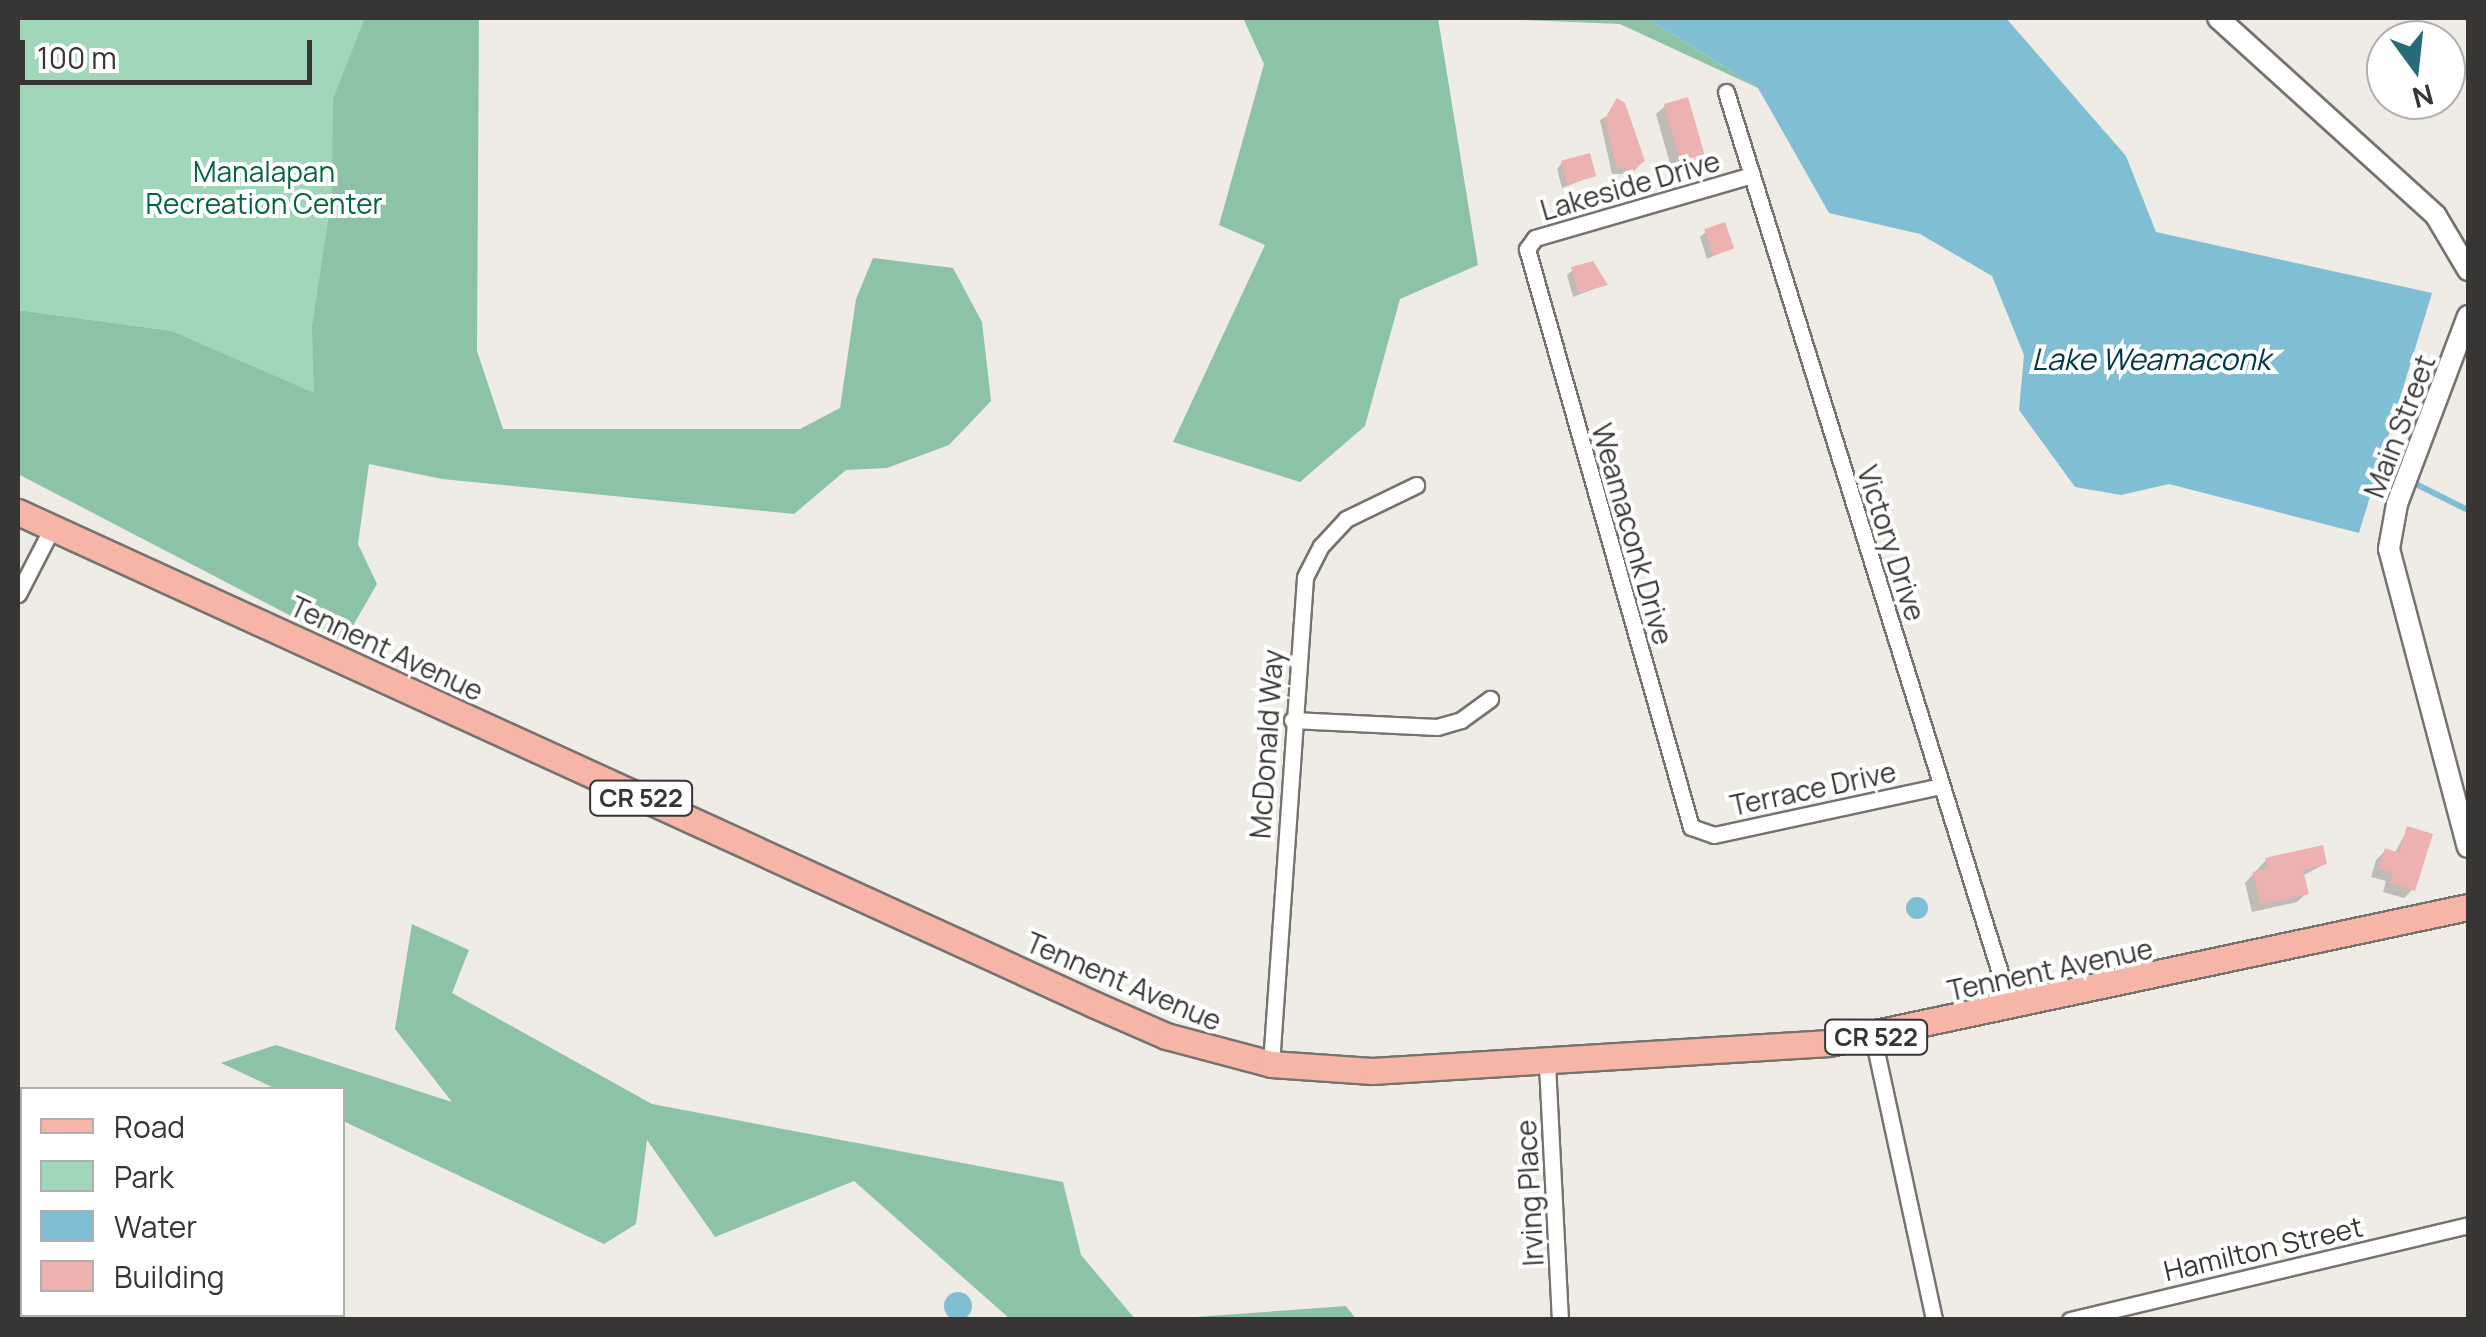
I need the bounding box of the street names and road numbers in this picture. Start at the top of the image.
street label: Lakeside Drive [1536,143,1724,227]
street label: Main Street [2356,350,2442,502]
street label: Weamaconk Drive [1585,419,1681,649]
street label: Victory Drive [1851,461,1933,625]
street label: Tennent Avenue [285,589,489,707]
street label: McDonald Way [1243,648,1289,840]
street label: Terrace Drive [1727,754,1899,822]
road number: CR 522 [588,778,694,818]
street label: Tennent Avenue [1021,925,1227,1037]
street label: Tennent Avenue [1944,931,2156,1007]
road number: CR 522 [1824,1017,1928,1057]
street label: Irving Place [1508,1119,1550,1267]
street label: Hamilton Street [2160,1209,2366,1287]

